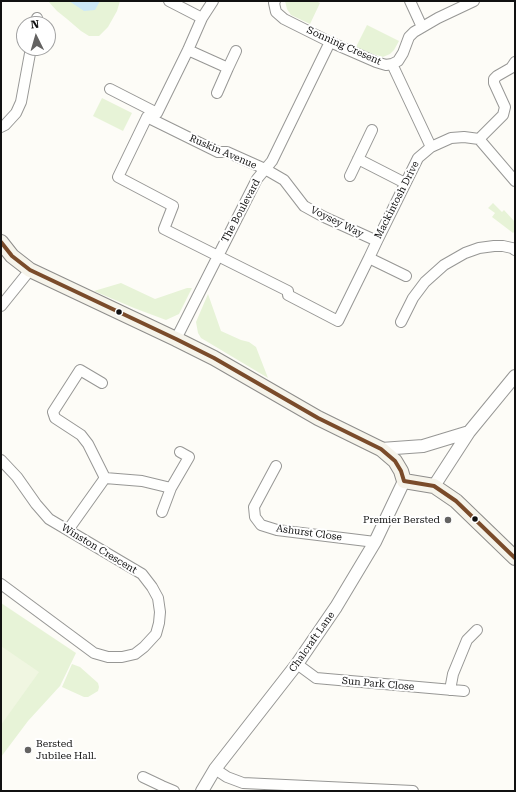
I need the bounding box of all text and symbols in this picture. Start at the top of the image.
north arrow [16,16,56,56]
text: N [30,18,40,31]
street label: Sonning Cresent [305,24,383,68]
street label: Ruskin Avenue [187,132,259,172]
street label: Mackintosh Drive [372,159,422,241]
street label: The Boulevard [219,177,263,245]
street label: Voysey Way [309,204,365,240]
unlabelled marker [114,307,124,317]
place label: Premier Bersted [363,514,440,526]
unlabelled marker [470,514,480,524]
marker: Premier Bersted [443,515,453,525]
street label: Winston Crescent [59,522,139,576]
street label: Ashurst Close [275,522,343,544]
street label: Chalcraft Lane [287,609,337,675]
street label: Sun Park Close [341,675,415,693]
place label: Bersted Jubilee Hall. [36,738,96,762]
marker: Bersted Jubilee Hall. [23,745,33,755]

